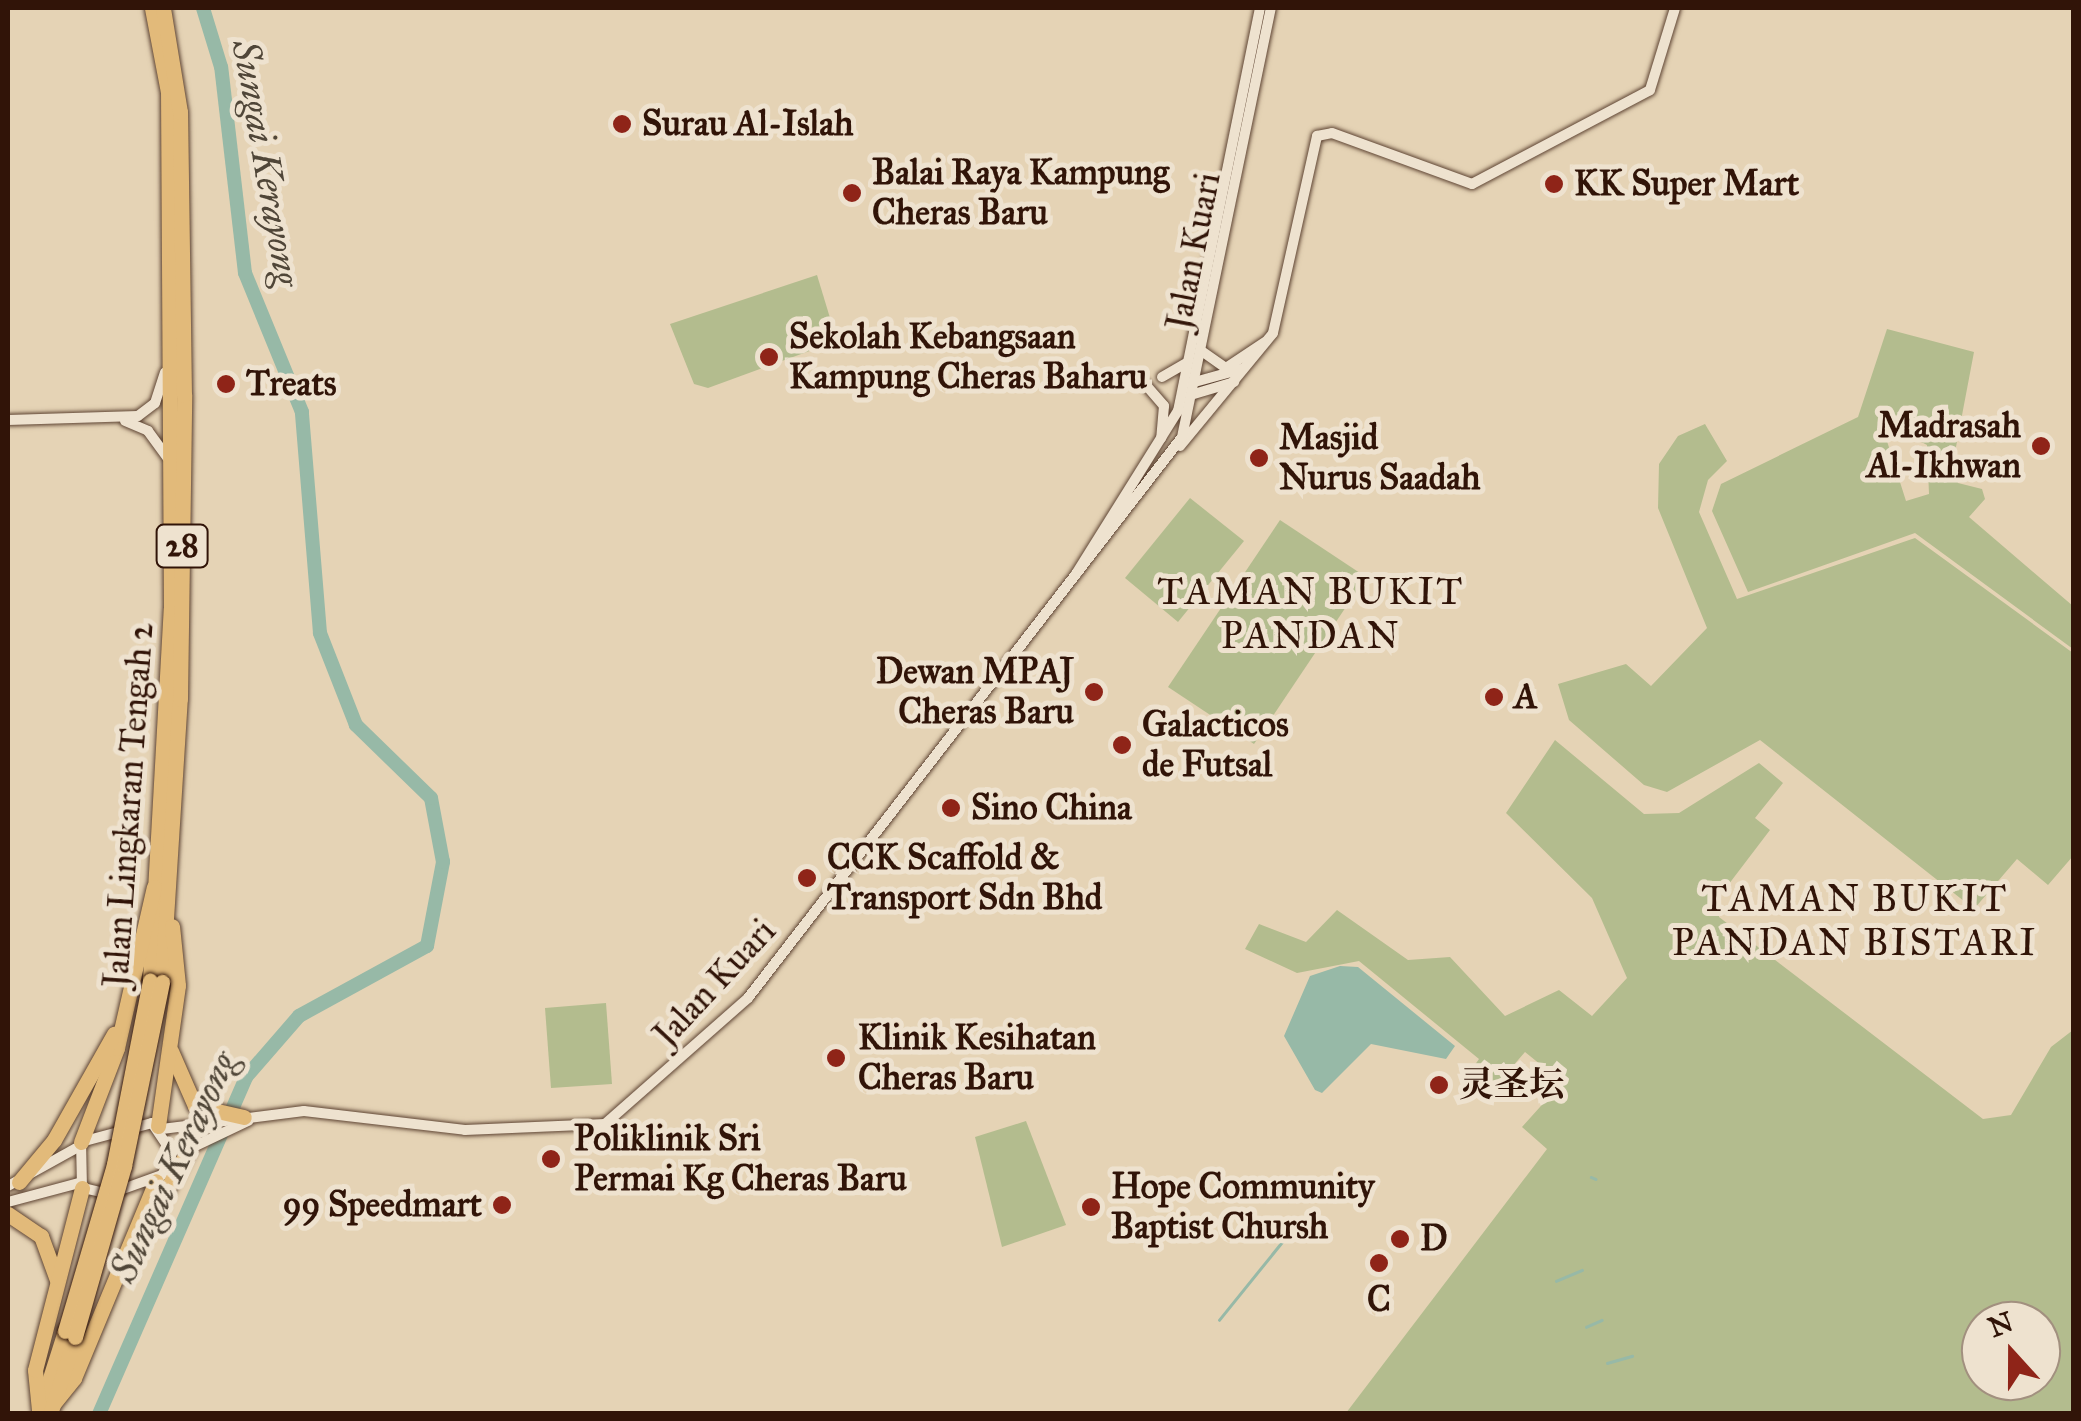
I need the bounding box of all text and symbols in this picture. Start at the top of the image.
water label: Sungai Kerayong [222,37,310,289]
place label: Surau Al-Islah [642,103,853,145]
marker: Surau Al-Islah [611,113,633,135]
place label: Balai Raya Kampung Cheras Baru [872,152,1169,234]
place label: KK Super Mart [1574,163,1799,205]
street label: Jalan Kuari [1158,169,1230,333]
marker: KK Super Mart [1543,173,1565,195]
marker: Balai Raya Kampung Cheras Baru [841,182,863,204]
place label: Sekolah Kebangsaan Kampung Cheras Baharu [789,316,1147,398]
marker: Sekolah Kebangsaan Kampung Cheras Baharu [758,346,780,368]
place label: Treats [246,363,337,405]
marker: Treats [215,373,237,395]
place label: Madrasah Al-Ikhwan [1867,405,2021,487]
place label: Masjid Nurus Saadah [1279,417,1481,499]
marker: Madrasah Al-Ikhwan [2030,435,2052,457]
marker: Masjid Nurus Saadah [1248,447,1270,469]
road number: 28 [154,519,210,573]
district label: TAMAN BUKIT PANDAN [1157,569,1465,658]
street label: Jalan Lingkaran Tengah 2 [95,621,163,989]
place label: Dewan MPAJ Cheras Baru [876,651,1074,733]
place label: A [1514,676,1538,718]
marker: Dewan MPAJ Cheras Baru [1083,681,1105,703]
marker: A [1483,686,1505,708]
place label: Galacticos de Futsal [1142,704,1289,786]
marker: Galacticos de Futsal [1111,734,1133,756]
place label: Sino China [971,787,1132,829]
marker: Sino China [940,797,962,819]
place label: CCK Scaffold & Transport Sdn Bhd [827,837,1102,919]
marker: CCK Scaffold & Transport Sdn Bhd [796,867,818,889]
district label: TAMAN BUKIT PANDAN BISTARI [1672,876,2038,966]
street label: Jalan Kuari [645,910,785,1056]
place label: Klinik Kesihatan Cheras Baru [858,1017,1096,1099]
water label: Sungai Kerayong [101,1045,247,1289]
marker: Klinik Kesihatan Cheras Baru [823,1045,849,1071]
place label: 灵圣坛 [1459,1064,1564,1106]
marker: 灵圣坛 [1428,1074,1450,1096]
place label: Poliklinik Sri Permai Kg Cheras Baru [574,1118,907,1200]
marker: Poliklinik Sri Permai Kg Cheras Baru [538,1146,564,1172]
place label: Hope Community Baptist Chursh [1111,1166,1374,1248]
place label: 99 Speedmart [283,1184,482,1226]
marker: 99 Speedmart [491,1194,513,1216]
marker: Hope Community Baptist Chursh [1080,1196,1102,1218]
place label: D [1420,1218,1448,1260]
marker: D [1389,1228,1411,1250]
marker: C [1368,1252,1390,1274]
place label: C [1367,1279,1391,1321]
north arrow [1961,1301,2061,1401]
text: N [1983,1304,2018,1345]

